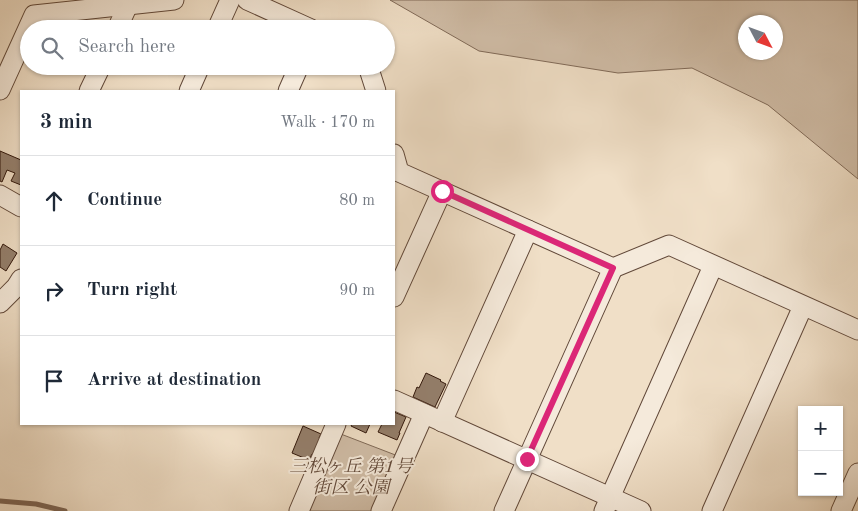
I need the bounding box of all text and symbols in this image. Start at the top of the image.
north arrow [738,15,783,60]
search box [20,20,395,75]
icon: search [38,34,66,62]
text: Search here [78,38,175,57]
text: 3 min [40,112,93,133]
text: Walk · 170 m [280,115,375,131]
route start [431,180,454,203]
icon: ahead [40,187,68,215]
text: Continue [87,191,162,210]
text: 80 m [339,193,375,209]
icon: right [40,277,68,305]
text: Turn right [87,281,177,300]
text: 90 m [339,283,375,299]
icon: arrive [40,367,68,395]
text: Arrive at destination [87,371,261,390]
map controls [798,406,843,496]
button: + [798,406,843,451]
route end [516,448,539,471]
button: − [798,451,843,496]
park label: 三松ヶ丘 第1号 街区 公園 [289,456,415,497]

